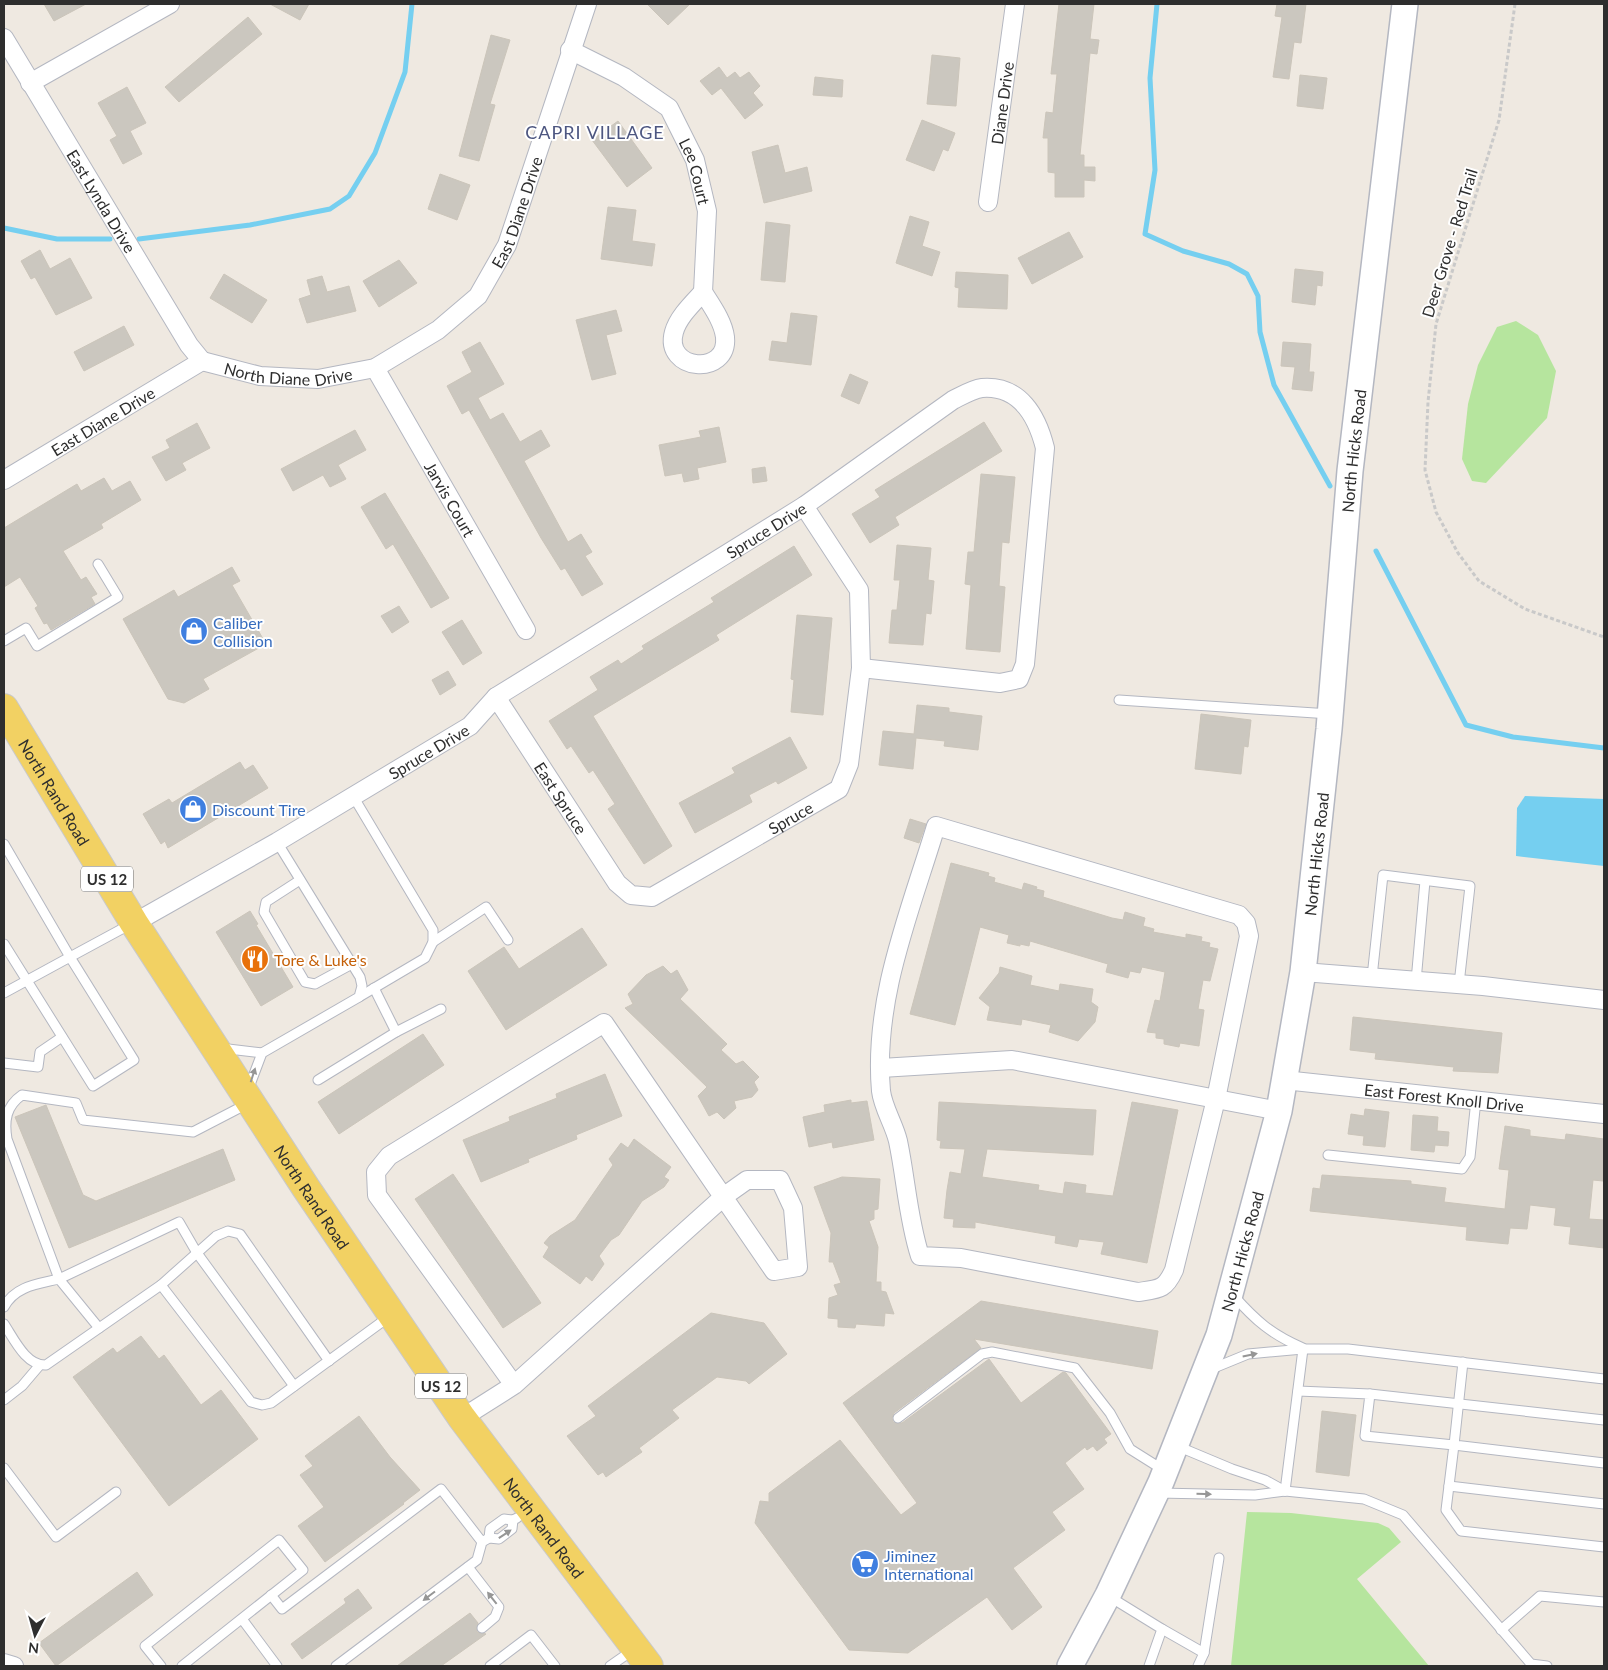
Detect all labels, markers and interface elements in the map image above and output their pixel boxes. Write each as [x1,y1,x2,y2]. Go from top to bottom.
street label: Diane Drive [986,60,1017,146]
district label: CAPRI VILLAGE [525,121,665,143]
street label: Lee Court [676,135,715,206]
street label: East Lynda Drive [64,146,140,256]
street label: East Diane Drive [487,154,545,271]
street label: Deer Grove - Red Trail [1417,166,1481,320]
street label: North Diane Drive [222,358,354,389]
street label: East Diane Drive [47,382,158,459]
street label: North Hicks Road [1337,388,1369,513]
street label: Jarvis Court [421,458,480,540]
street label: Spruce Drive [722,498,809,562]
place label: Caliber Collision [213,613,273,650]
shop icon: Caliber Collision [179,616,209,646]
street label: Spruce Drive [385,720,472,782]
street label: North Rand Road [15,735,94,849]
street label: East Spruce [531,758,592,837]
street label: North Hicks Road [1300,791,1332,917]
shop icon: Discount Tire [178,794,208,824]
street label: Spruce [765,797,816,837]
place label: Discount Tire [212,800,306,819]
road number: US 12 [81,866,133,892]
restaurant icon: Tore & Luke's [240,944,270,974]
place label: Tore & Luke's [274,950,367,969]
one-way arrow [250,1067,258,1082]
street label: East Forest Knoll Drive [1363,1079,1525,1115]
street label: North Rand Road [271,1141,354,1252]
street label: North Hicks Road [1216,1189,1267,1314]
one-way arrow [1242,1351,1257,1359]
road number: US 12 [415,1374,467,1398]
street label: North Rand Road [500,1473,588,1581]
one-way arrow [1196,1490,1212,1498]
one-way arrow [498,1529,512,1539]
place label: Jiminez International [884,1546,974,1583]
supermarket icon: Jiminez International [850,1549,880,1579]
one-way arrow [423,1591,436,1602]
one-way arrow [487,1591,497,1605]
north arrow [10,1610,60,1660]
text: N [27,1639,40,1657]

